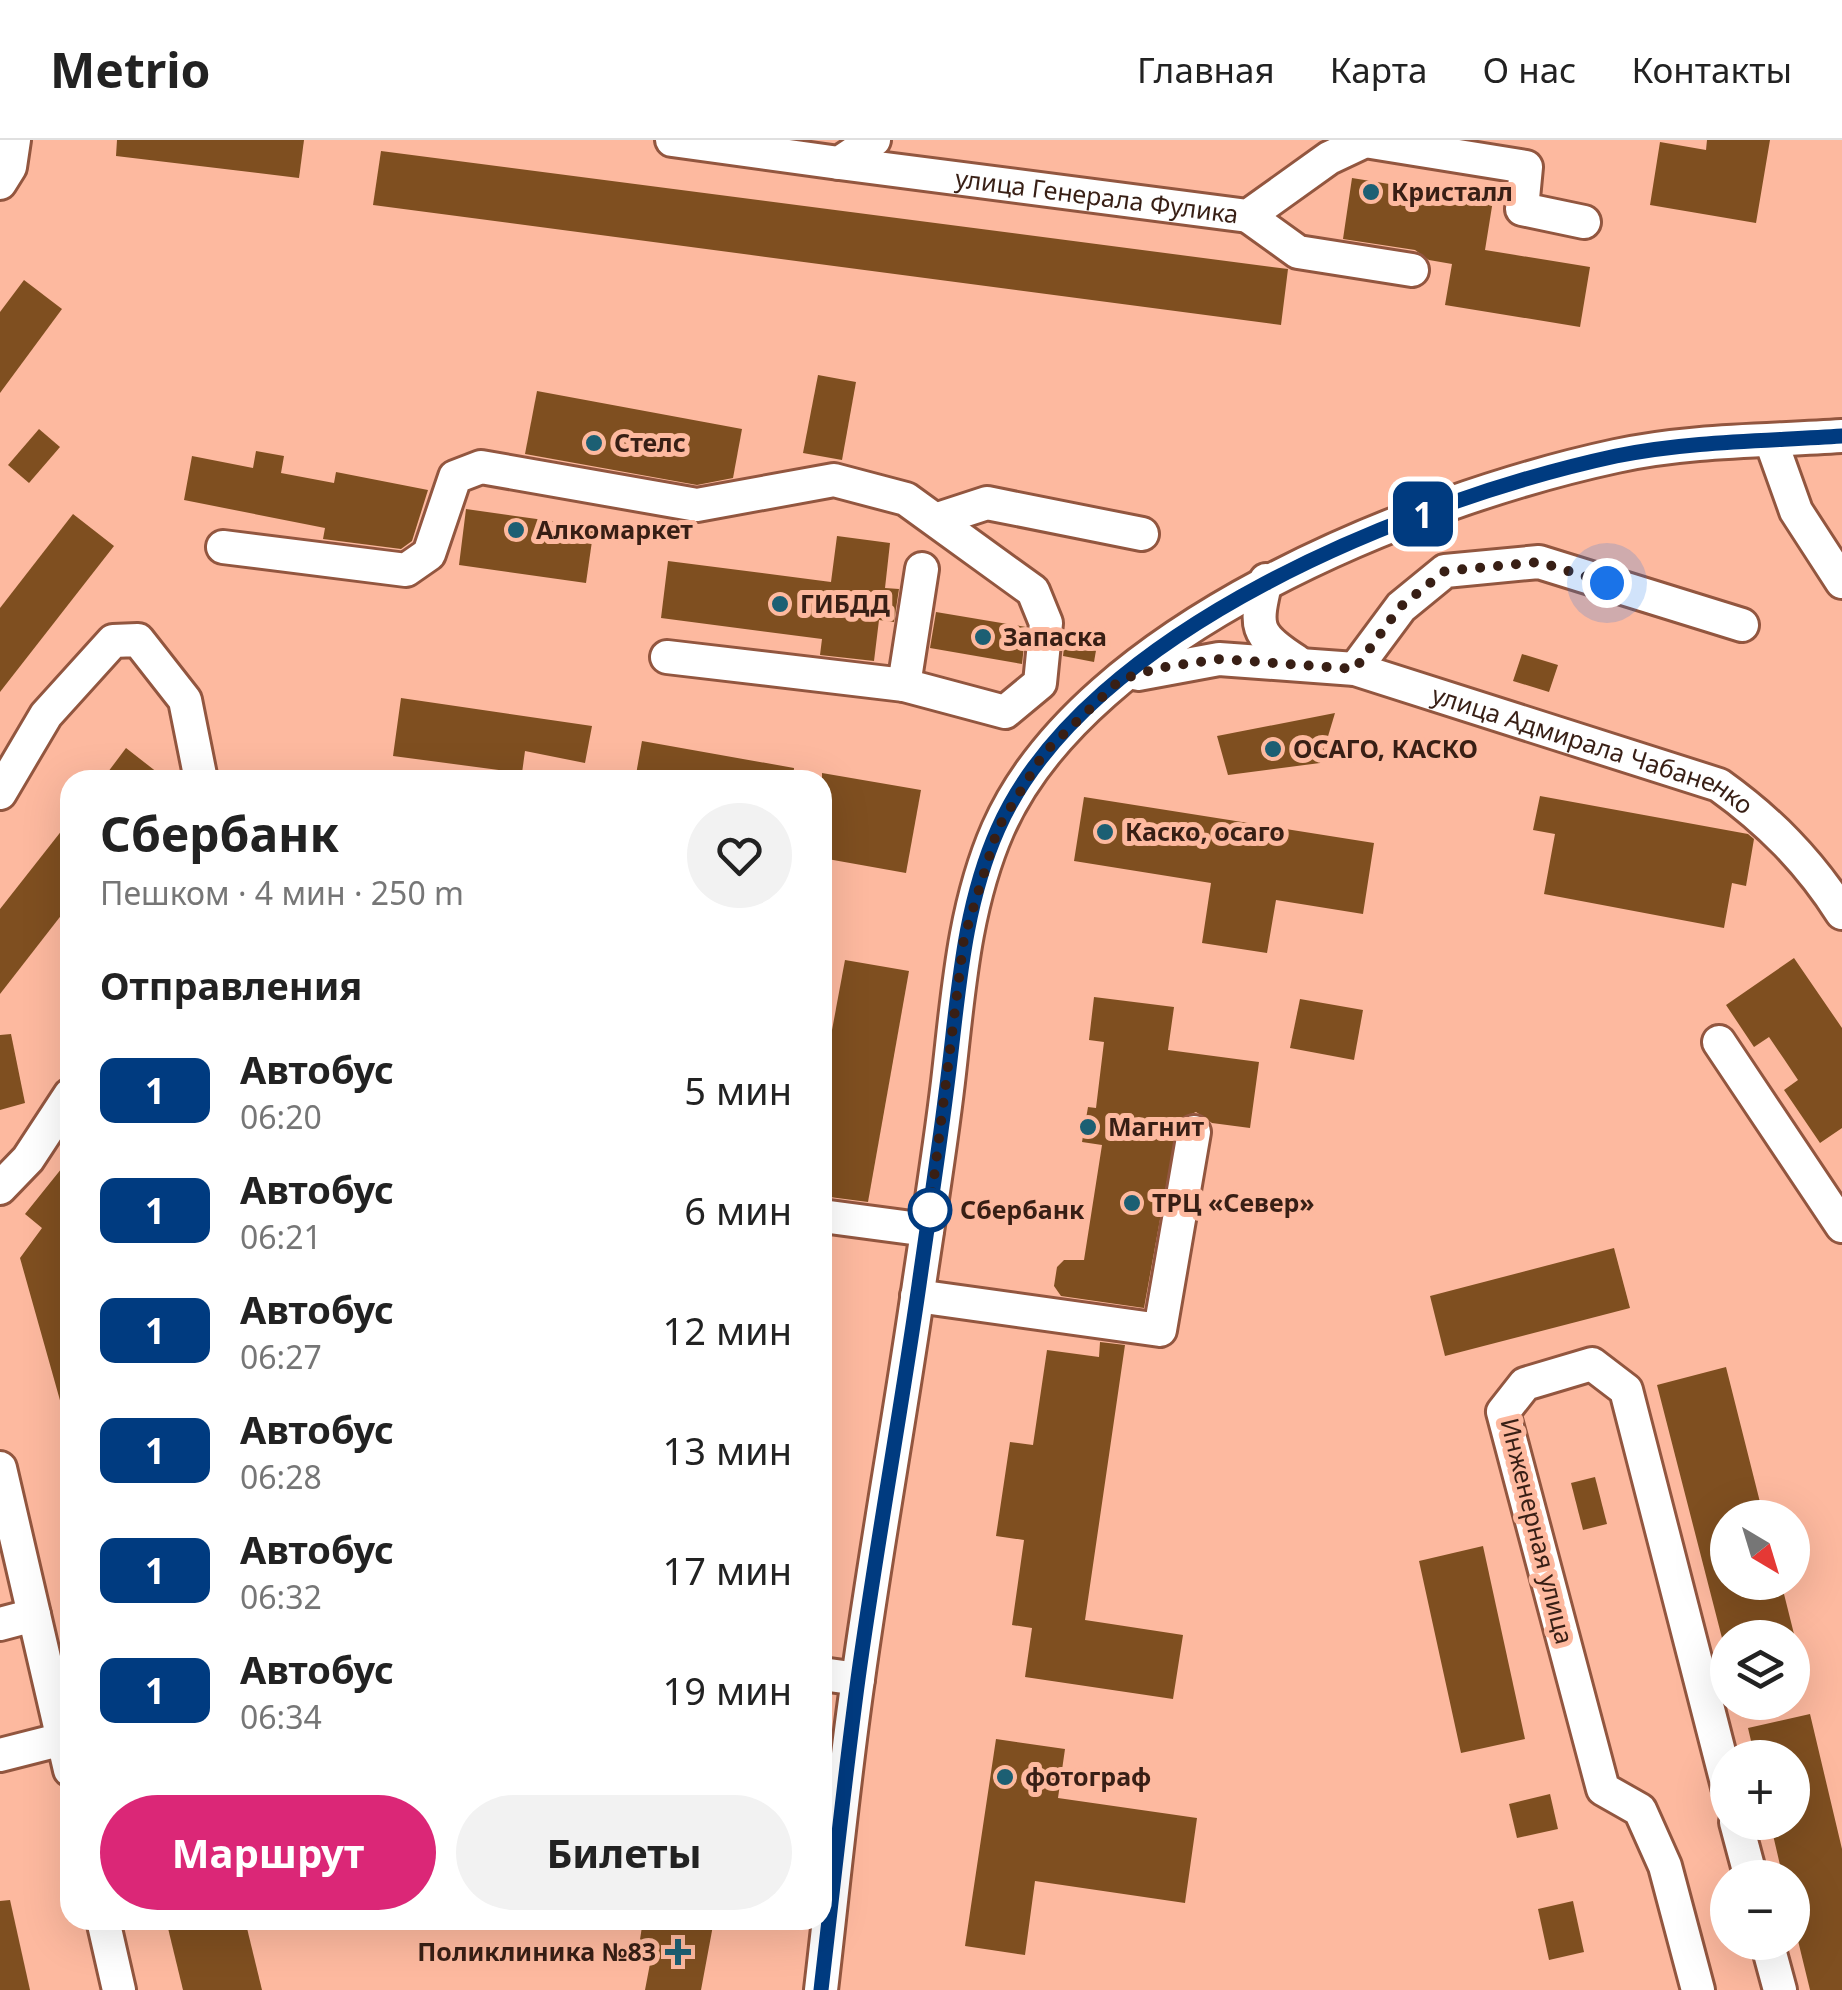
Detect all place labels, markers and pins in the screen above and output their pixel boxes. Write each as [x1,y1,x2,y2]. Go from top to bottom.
place label: Кристалл [1391,174,1513,208]
marker: Кристалл [1360,181,1382,203]
place label: Стелс [614,425,686,459]
marker: Стелс [583,432,605,454]
place label: Алкомаркет [536,512,693,546]
marker: Алкомаркет [505,519,527,541]
place label: ГИБДД [800,586,890,620]
marker: ГИБДД [769,593,791,615]
place label: Запаска [1003,619,1107,653]
marker: Запаска [972,626,994,648]
place label: ОСАГО, КАСКО [1293,731,1478,765]
marker: ОСАГО, КАСКО [1262,738,1284,760]
place label: Каско, осаго [1125,814,1285,848]
marker: Каско, осаго [1094,821,1116,843]
place label: Магнит [1108,1109,1205,1143]
marker: Магнит [1077,1116,1099,1138]
place label: ТРЦ «Север» [1152,1185,1315,1219]
marker: Сбербанк [909,1189,951,1231]
place label: Сбербанк [960,1192,1085,1226]
marker: ТРЦ «Север» [1121,1192,1143,1214]
place label: фотограф [1025,1759,1151,1793]
marker: фотограф [994,1766,1016,1788]
place label: Поликлиника №83 [417,1934,656,1968]
marker: Поликлиника №83 [665,1939,691,1965]

